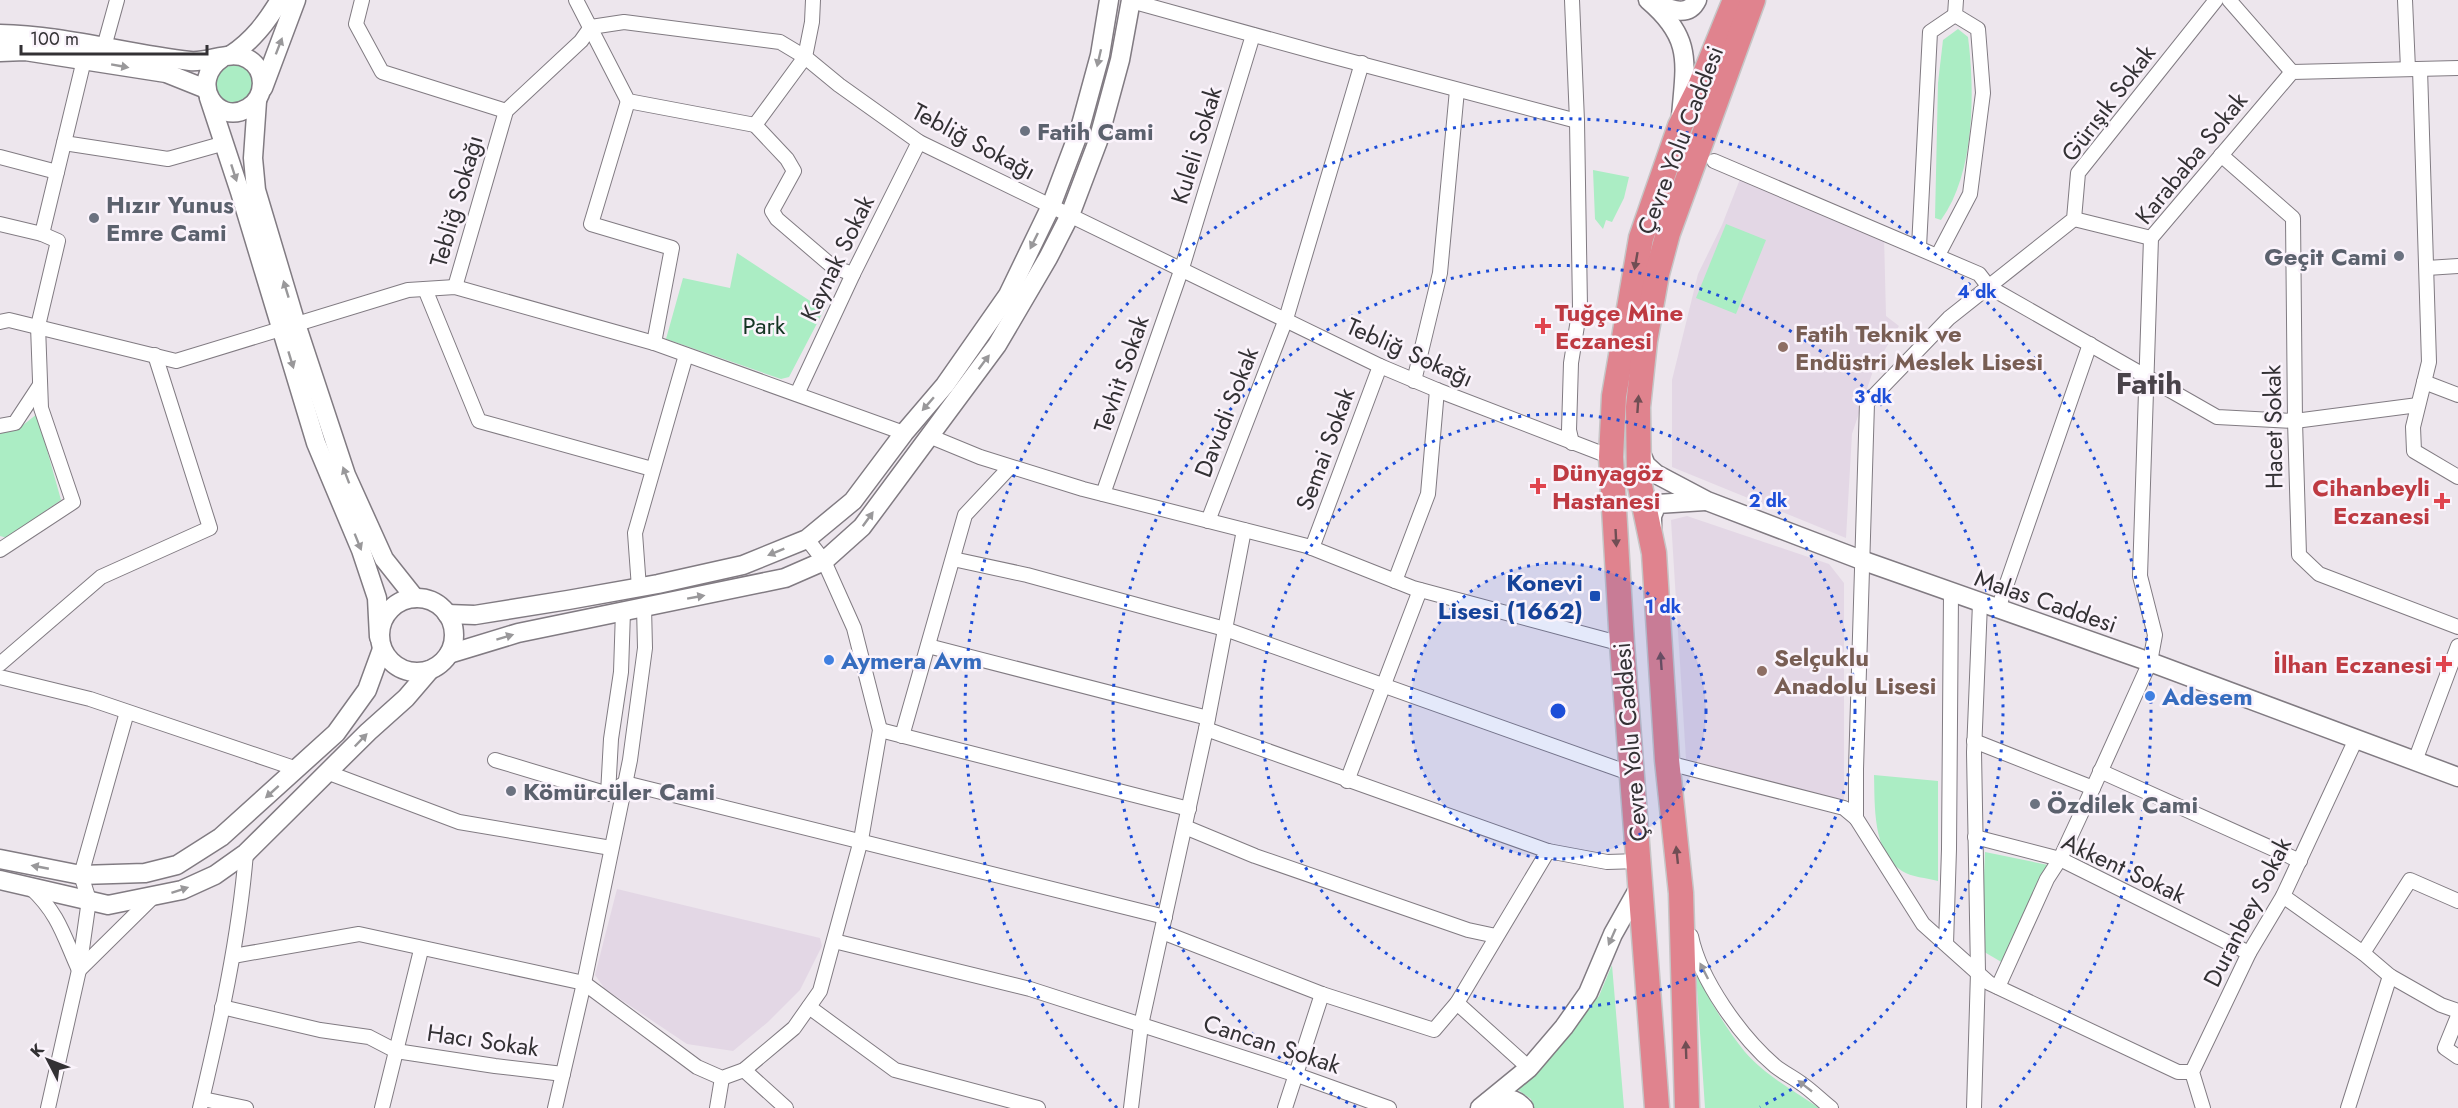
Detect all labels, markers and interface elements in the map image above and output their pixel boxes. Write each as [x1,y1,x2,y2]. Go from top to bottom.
scale bar [21,18,207,56]
text: 100 m [30,26,79,52]
one-way arrow [274,37,284,55]
street label: Gürışık Sokak [2052,37,2164,169]
street label: Çevre Yolu Caddesi [1628,41,1732,239]
one-way arrow [1093,48,1103,67]
one-way arrow [111,61,130,70]
street label: Kuleli Sokak [1162,82,1231,208]
street label: Karababa Sokak [2127,84,2256,232]
street label: Tebliğ Sokağı [906,94,1042,188]
place label: Fatih Cami [1037,114,1154,149]
marker: Fatih Cami [1018,124,1032,138]
street label: Tebliğ Sokağı [420,131,492,271]
one-way arrow [230,164,240,182]
place label: Hızır Yunus Emre Cami [106,187,234,250]
street label: Kaynak Sokak [791,189,883,327]
marker: Hızır Yunus Emre Cami [87,211,101,225]
one-way arrow [1029,232,1038,249]
place label: Geçit Cami [2264,239,2387,274]
marker: Geçit Cami [2392,249,2406,263]
one-way arrow [1632,252,1641,271]
text: 4 dk [1957,279,1997,305]
one-way arrow [281,280,290,298]
place label: Tuğçe Mine Eczanesi [1555,295,1683,358]
park label: Park [743,308,786,343]
street label: Tebliğ Sokağı [1341,308,1479,396]
street label: Tevhit Sokak [1085,310,1158,437]
place label: Fatih Teknik ve Endüstri Meslek Lisesi [1795,316,2043,379]
marker: Tuğçe Mine Eczanesi [1536,319,1550,333]
marker: Fatih Teknik ve Endüstri Meslek Lisesi [1776,340,1790,354]
street label: Davudi Sokak [1185,341,1267,482]
one-way arrow [287,351,296,369]
one-way arrow [978,355,990,370]
district label: Fatih [2116,362,2182,405]
street label: Hacet Sokak [2254,364,2292,490]
street label: Semai Sokak [1287,382,1364,515]
text: 3 dk [1854,384,1893,410]
one-way arrow [1633,395,1643,414]
one-way arrow [922,396,935,412]
place label: Dünyagöz Hastanesi [1552,455,1664,518]
one-way arrow [341,465,351,483]
place label: Cihanbeyli Eczanesi [2312,470,2430,533]
marker: Dünyagöz Hastanesi [1529,477,1547,495]
text: 2 dk [1749,488,1788,514]
marker: Cihanbeyli Eczanesi [2435,494,2449,508]
one-way arrow [862,511,874,527]
one-way arrow [1611,528,1620,547]
one-way arrow [353,534,363,552]
one-way arrow [767,548,785,557]
street label: Malas Caddesi [1970,560,2122,642]
place label: Konevi Lisesi (1662) [1438,565,1583,628]
marker: Konevi Lisesi (1662) [1588,589,1602,603]
one-way arrow [686,592,705,601]
text: 1 dk [1645,594,1682,620]
one-way arrow [496,632,514,641]
place label: Selçuklu Anadolu Lisesi [1773,640,1936,703]
street label: Çevre Yolu Caddesi [1604,641,1656,843]
place label: Aymera Avm [840,643,982,678]
place label: İlhan Eczanesi [2273,647,2432,682]
one-way arrow [1656,651,1665,670]
marker: Aymera Avm [822,653,836,667]
marker: İlhan Eczanesi [2437,657,2451,671]
marker: Selçuklu Anadolu Lisesi [1755,664,1769,678]
place label: Adesem [2161,679,2253,714]
marker: Adesem [2143,689,2157,703]
centre of rings [1548,701,1568,721]
one-way arrow [353,734,367,748]
place label: Kömürcüler Cami [523,774,715,809]
marker: Kömürcüler Cami [504,784,518,798]
one-way arrow [264,785,279,799]
place label: Özdilek Cami [2047,787,2198,822]
marker: Özdilek Cami [2028,797,2042,811]
street label: Akkent Sokak [2056,824,2192,912]
street label: Duranbey Sokak [2194,831,2300,993]
one-way arrow [1672,845,1682,864]
one-way arrow [31,862,50,871]
one-way arrow [171,884,189,894]
one-way arrow [1607,928,1617,946]
one-way arrow [1699,962,1709,979]
street label: Cancan Sokak [1199,1005,1345,1083]
street label: Hacı Sokak [425,1015,542,1065]
north arrow [18,1030,78,1090]
text: K [25,1038,50,1062]
one-way arrow [1681,1040,1690,1059]
one-way arrow [1797,1081,1812,1093]

